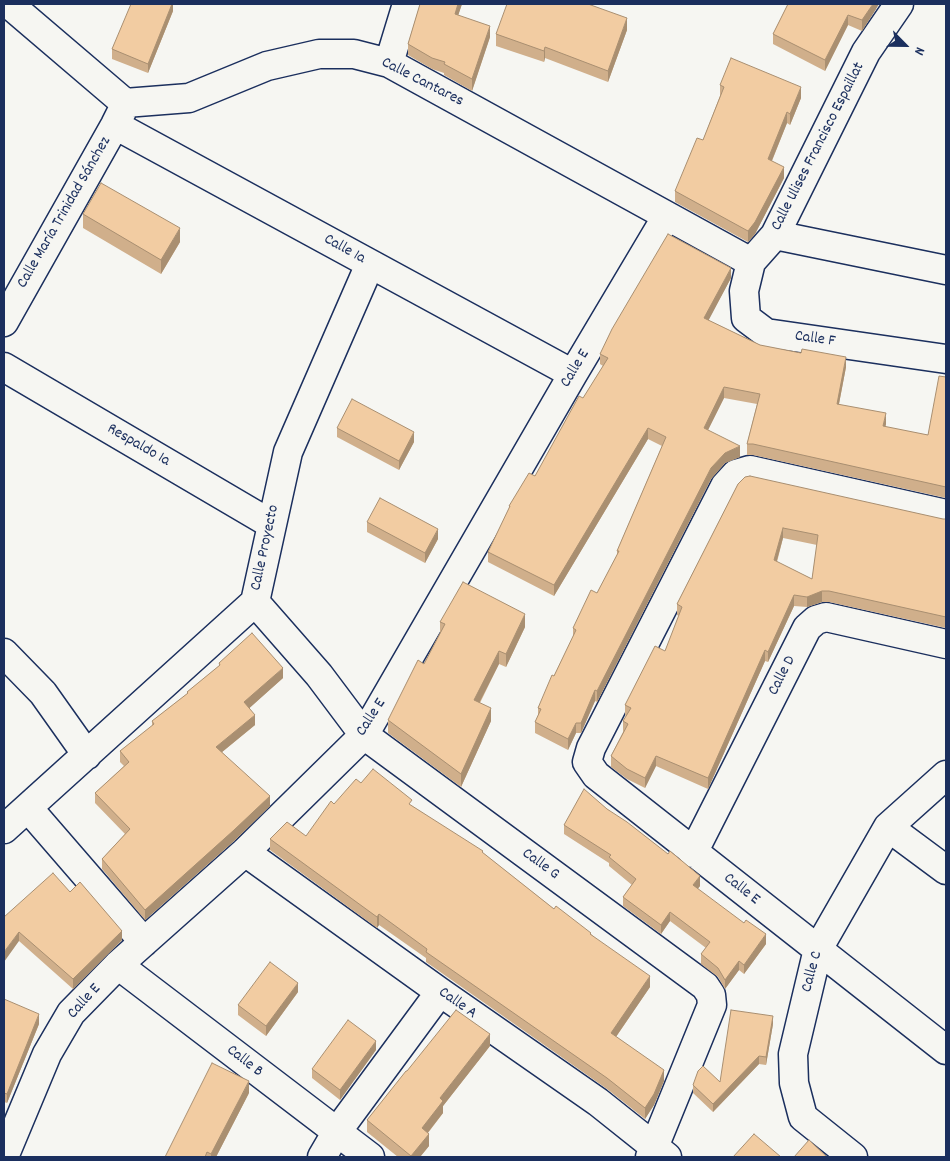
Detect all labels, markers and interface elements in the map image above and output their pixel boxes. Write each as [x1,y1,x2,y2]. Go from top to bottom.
north arrow [880,20,930,70]
text: N [908,44,929,58]
street label: Calle Cantares [378,54,466,112]
street label: Calle Ulises Francisco Espaillat [768,60,870,234]
street label: Calle María Trinidad Sánchez [14,134,116,292]
street label: Calle 1a [320,231,368,269]
street label: Calle F [793,328,837,352]
street label: Calle E [557,346,595,392]
street label: Respaldo 1a [103,420,173,472]
street label: Calle Proyecto [248,503,284,593]
street label: Calle D [765,653,801,699]
street label: Calle E [353,696,391,740]
street label: Calle G [517,845,563,885]
street label: Calle E [719,870,763,910]
street label: Calle C [798,949,828,995]
street label: Calle E [64,980,106,1024]
street label: Calle A [434,984,480,1024]
street label: Calle B [222,1042,266,1082]

